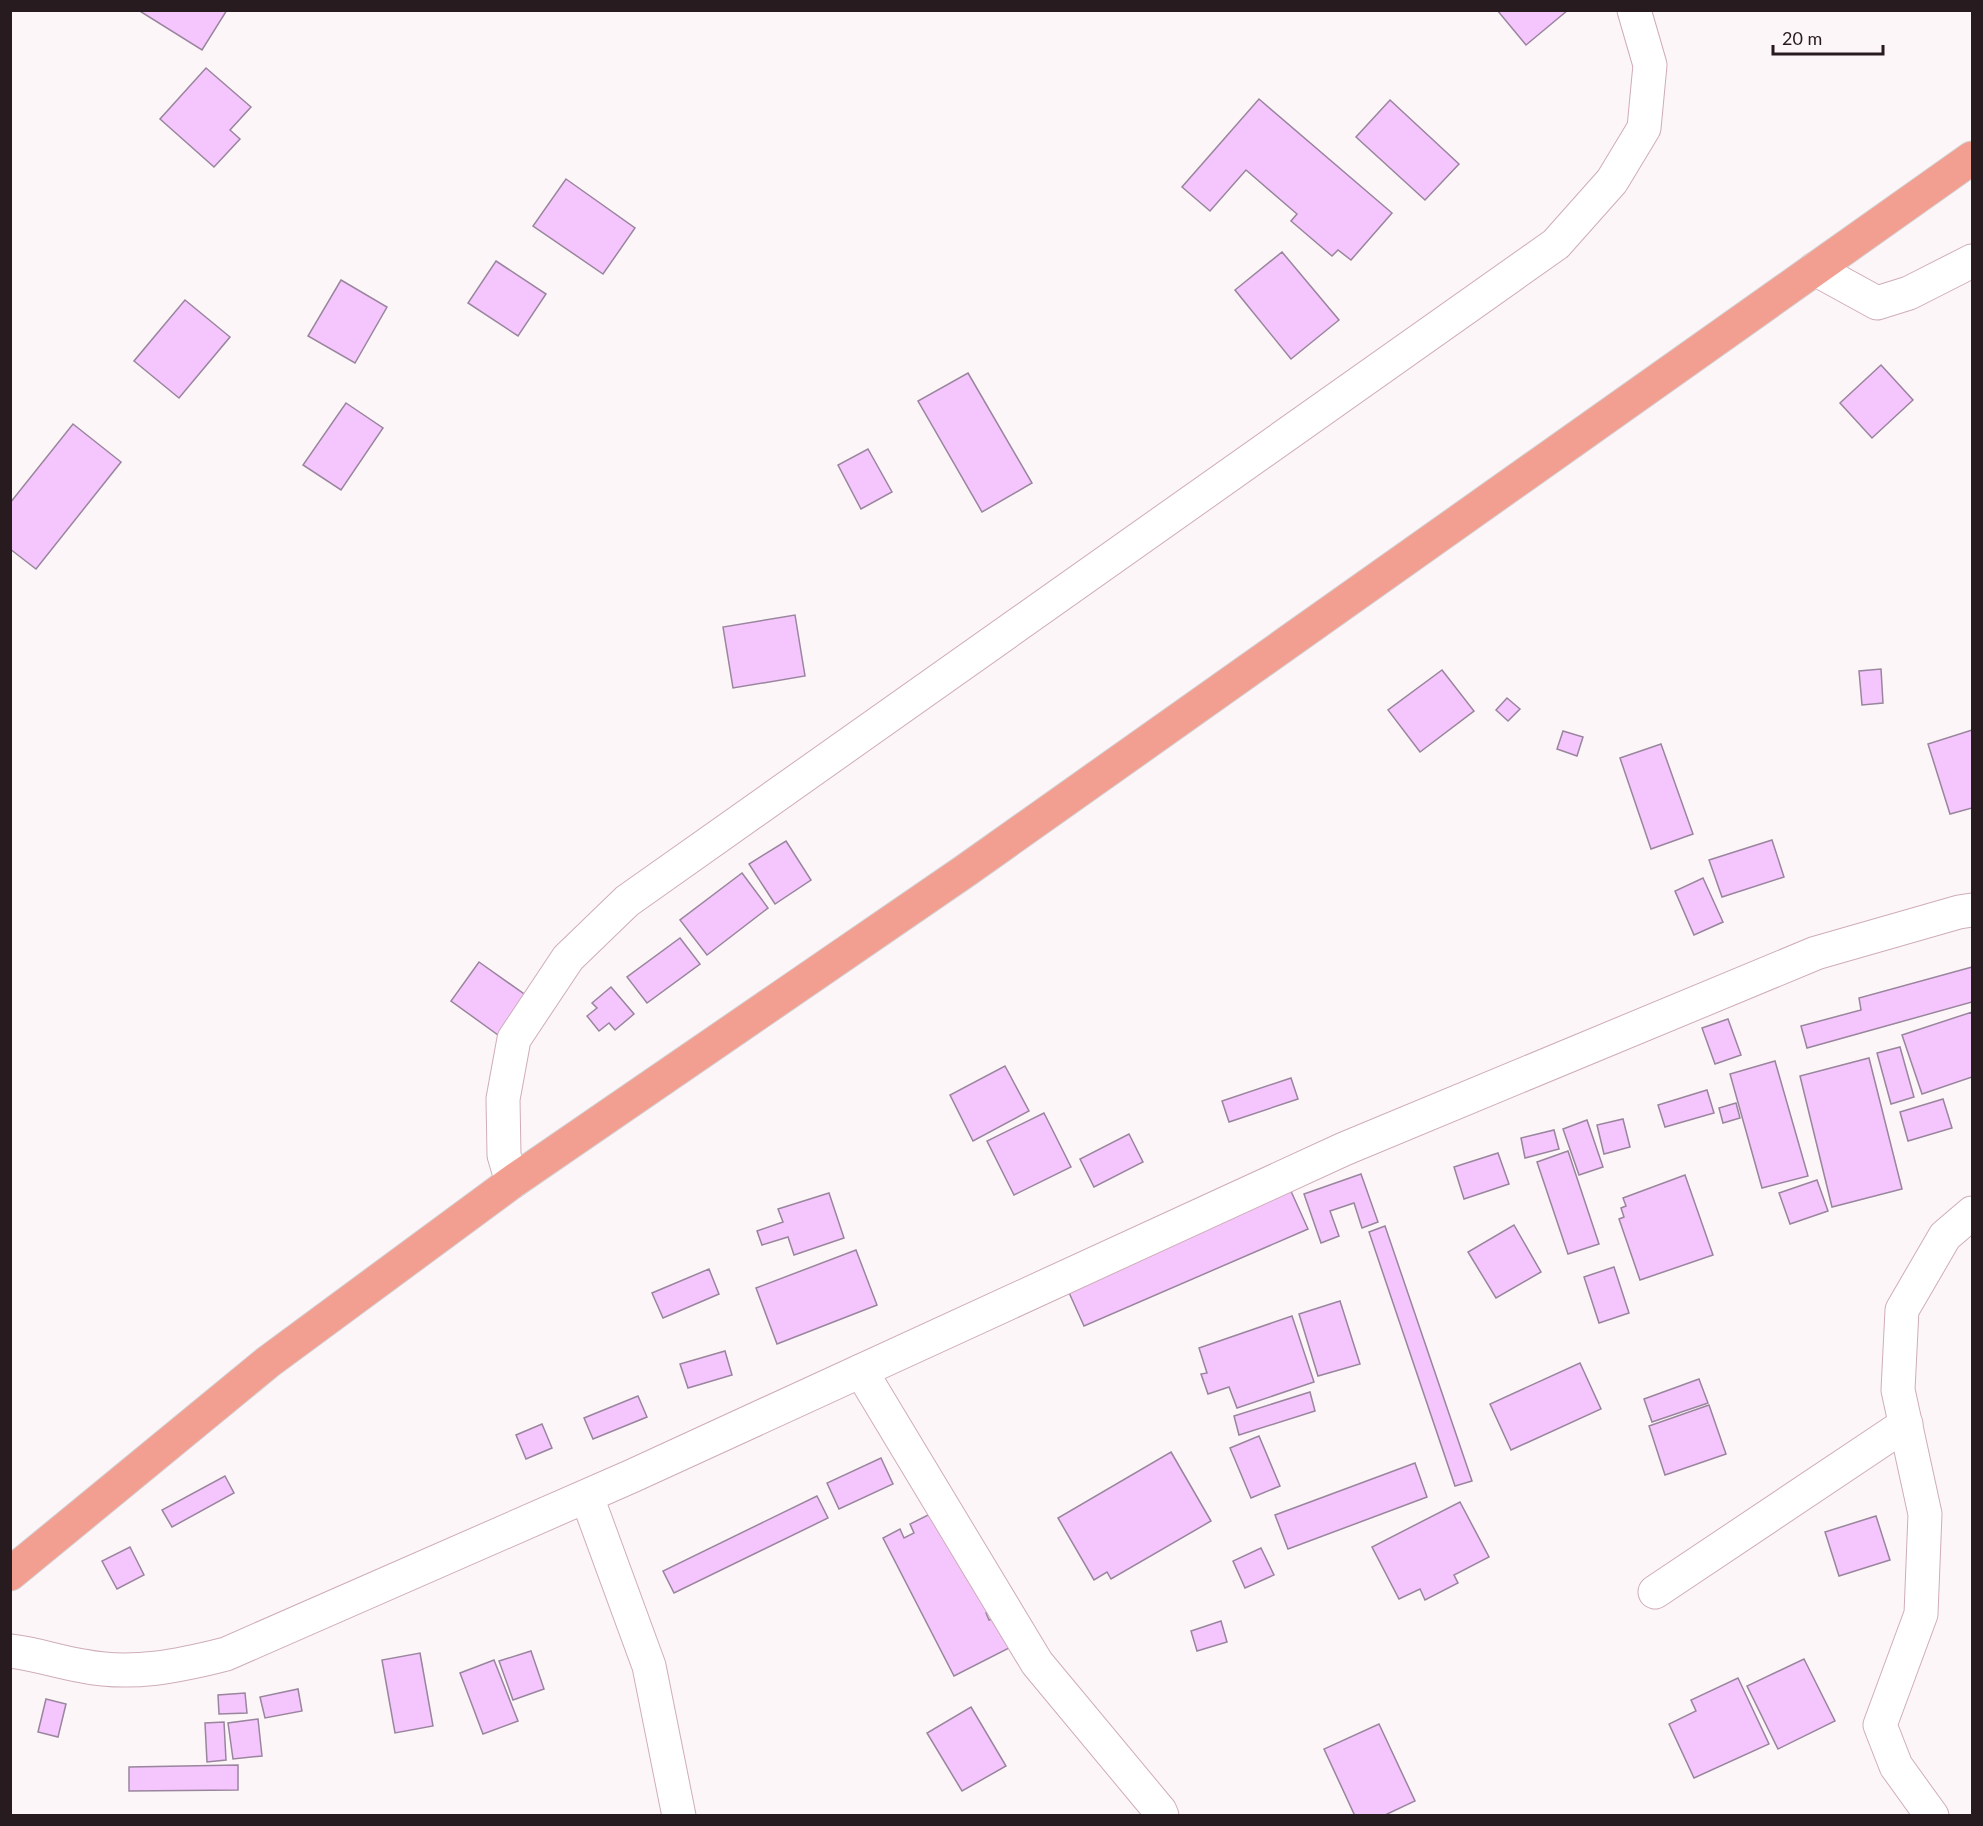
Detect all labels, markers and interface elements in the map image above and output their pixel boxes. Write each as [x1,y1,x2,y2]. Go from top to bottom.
scale bar [1773,18,1882,56]
text: 20 m [1782,27,1822,49]

